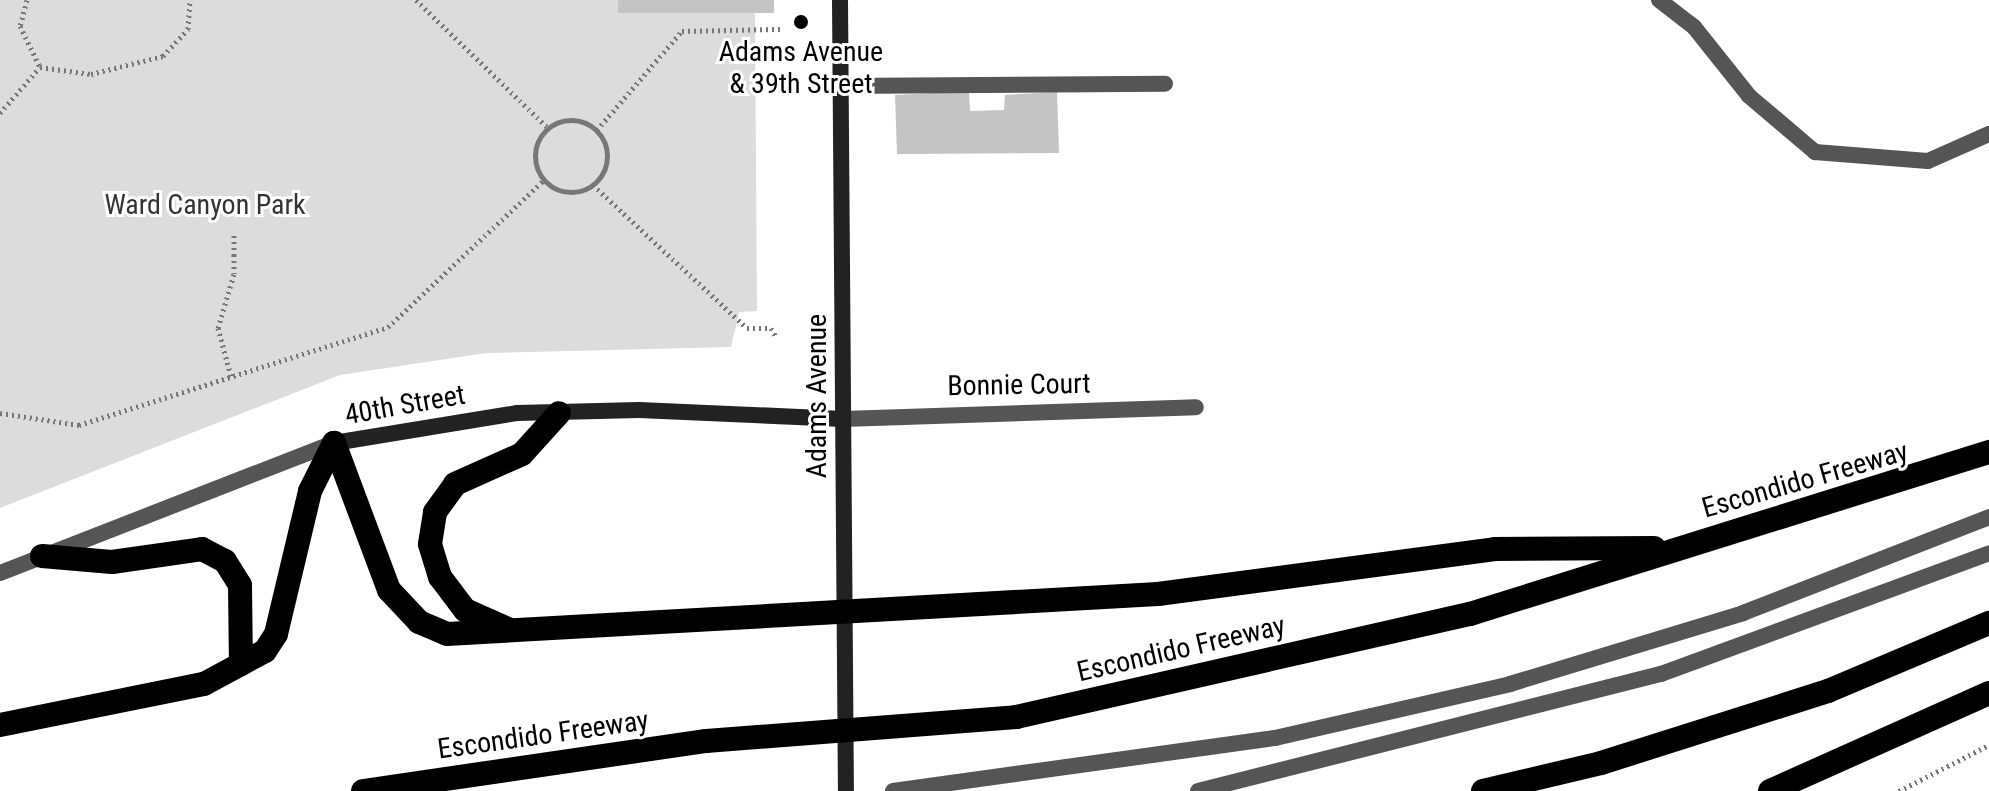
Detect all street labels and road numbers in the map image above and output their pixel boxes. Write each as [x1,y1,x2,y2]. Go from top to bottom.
street label: Adams Avenue [800,314,834,478]
street label: Bonnie Court [947,367,1091,403]
street label: 40th Street [342,378,468,432]
street label: Escondido Freeway [1698,435,1912,525]
street label: Escondido Freeway [1074,609,1288,689]
street label: Escondido Freeway [435,704,651,766]

